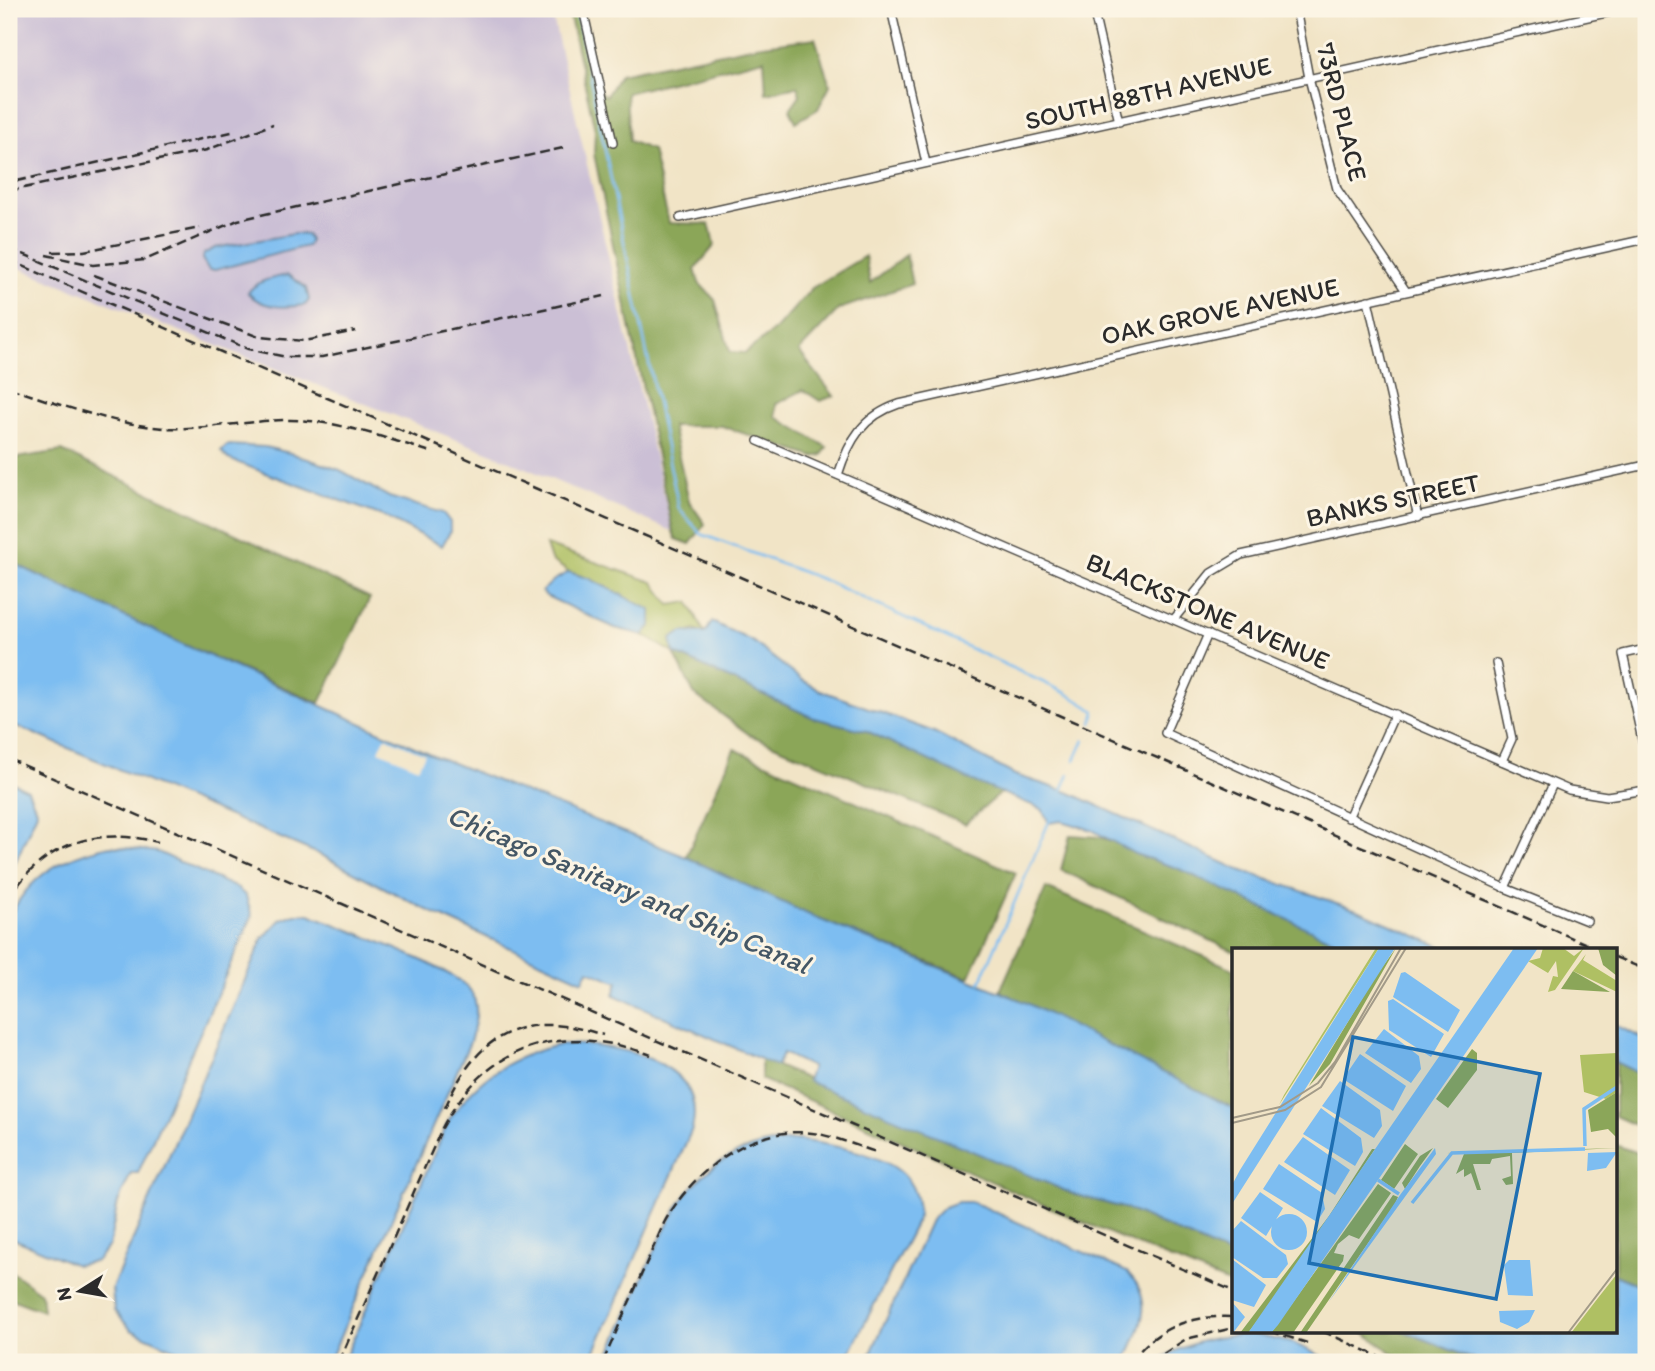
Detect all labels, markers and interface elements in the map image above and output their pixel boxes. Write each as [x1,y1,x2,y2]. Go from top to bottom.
street label: 73RD PLACE [1309,40,1375,184]
street label: SOUTH 88TH AVENUE [1022,49,1274,137]
street label: OAK GROVE AVENUE [1098,270,1342,352]
street label: BANKS STREET [1303,466,1483,534]
street label: BLACKSTONE AVENUE [1081,545,1335,677]
water label: Chicago Sanitary and Ship Canal [443,797,817,982]
inset map [1232,948,1616,1332]
north arrow [46,1256,116,1326]
text: N [51,1286,76,1303]

